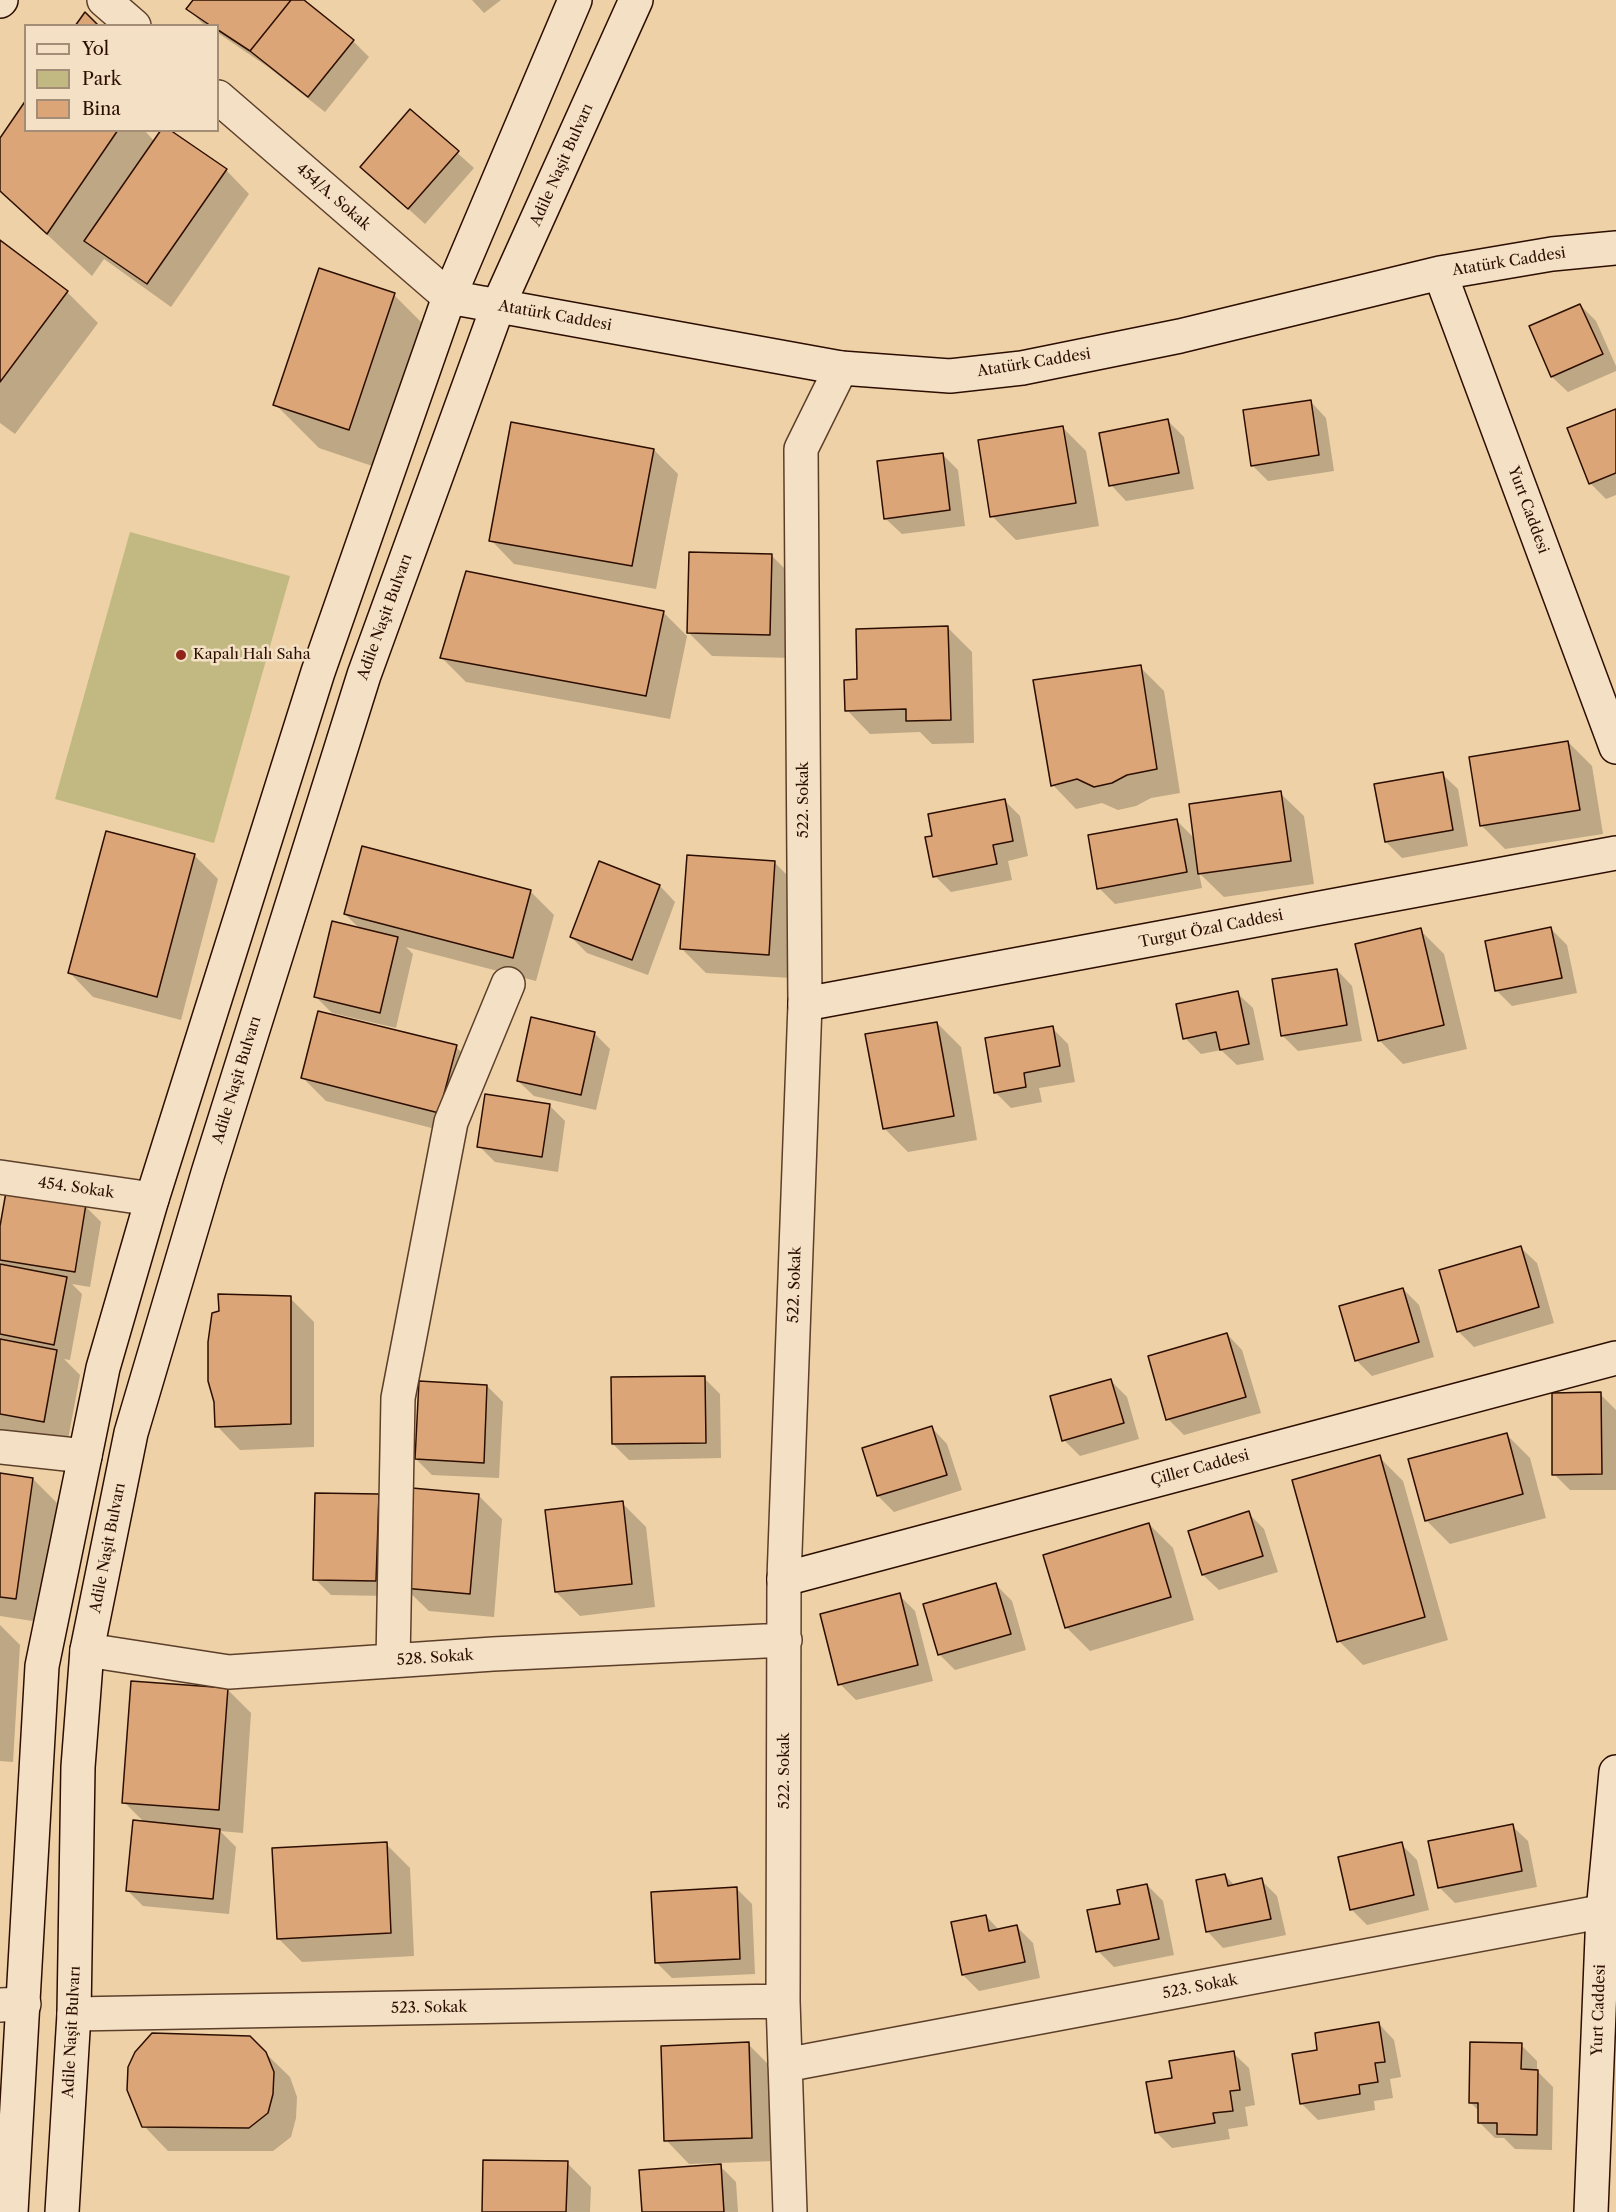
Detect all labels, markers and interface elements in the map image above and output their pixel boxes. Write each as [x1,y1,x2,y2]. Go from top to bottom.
legend [24,24,219,132]
text: Yol [82,38,109,60]
text: Park [82,68,121,90]
text: Bina [82,98,121,120]
street label: Adile Naşit Bulvarı [527,101,597,229]
street label: 454/A. Sokak [292,160,374,234]
street label: Atatürk Caddesi [1451,244,1567,280]
street label: Atatürk Caddesi [497,297,613,335]
street label: Atatürk Caddesi [976,345,1092,381]
street label: Yurt Caddesi [1504,464,1552,556]
street label: Adile Naşit Bulvarı [354,552,416,682]
place label: Kapalı Halı Saha [193,646,311,664]
marker: Kapalı Halı Saha [174,648,188,662]
street label: 522. Sokak [795,762,813,838]
street label: Turgut Özal Caddesi [1137,906,1285,952]
street label: Adile Naşit Bulvarı [209,1014,265,1146]
street label: 454. Sokak [37,1174,115,1202]
street label: 522. Sokak [785,1246,805,1324]
street label: Çiller Caddesi [1149,1446,1251,1490]
street label: Adile Naşit Bulvarı [87,1481,129,1615]
street label: 528. Sokak [396,1646,474,1670]
street label: 522. Sokak [776,1733,794,1809]
street label: Yurt Caddesi [1588,1964,1610,2056]
street label: Adile Naşit Bulvarı [60,1965,84,2099]
street label: 523. Sokak [1161,1971,1239,2003]
street label: 523. Sokak [391,1998,467,2018]

